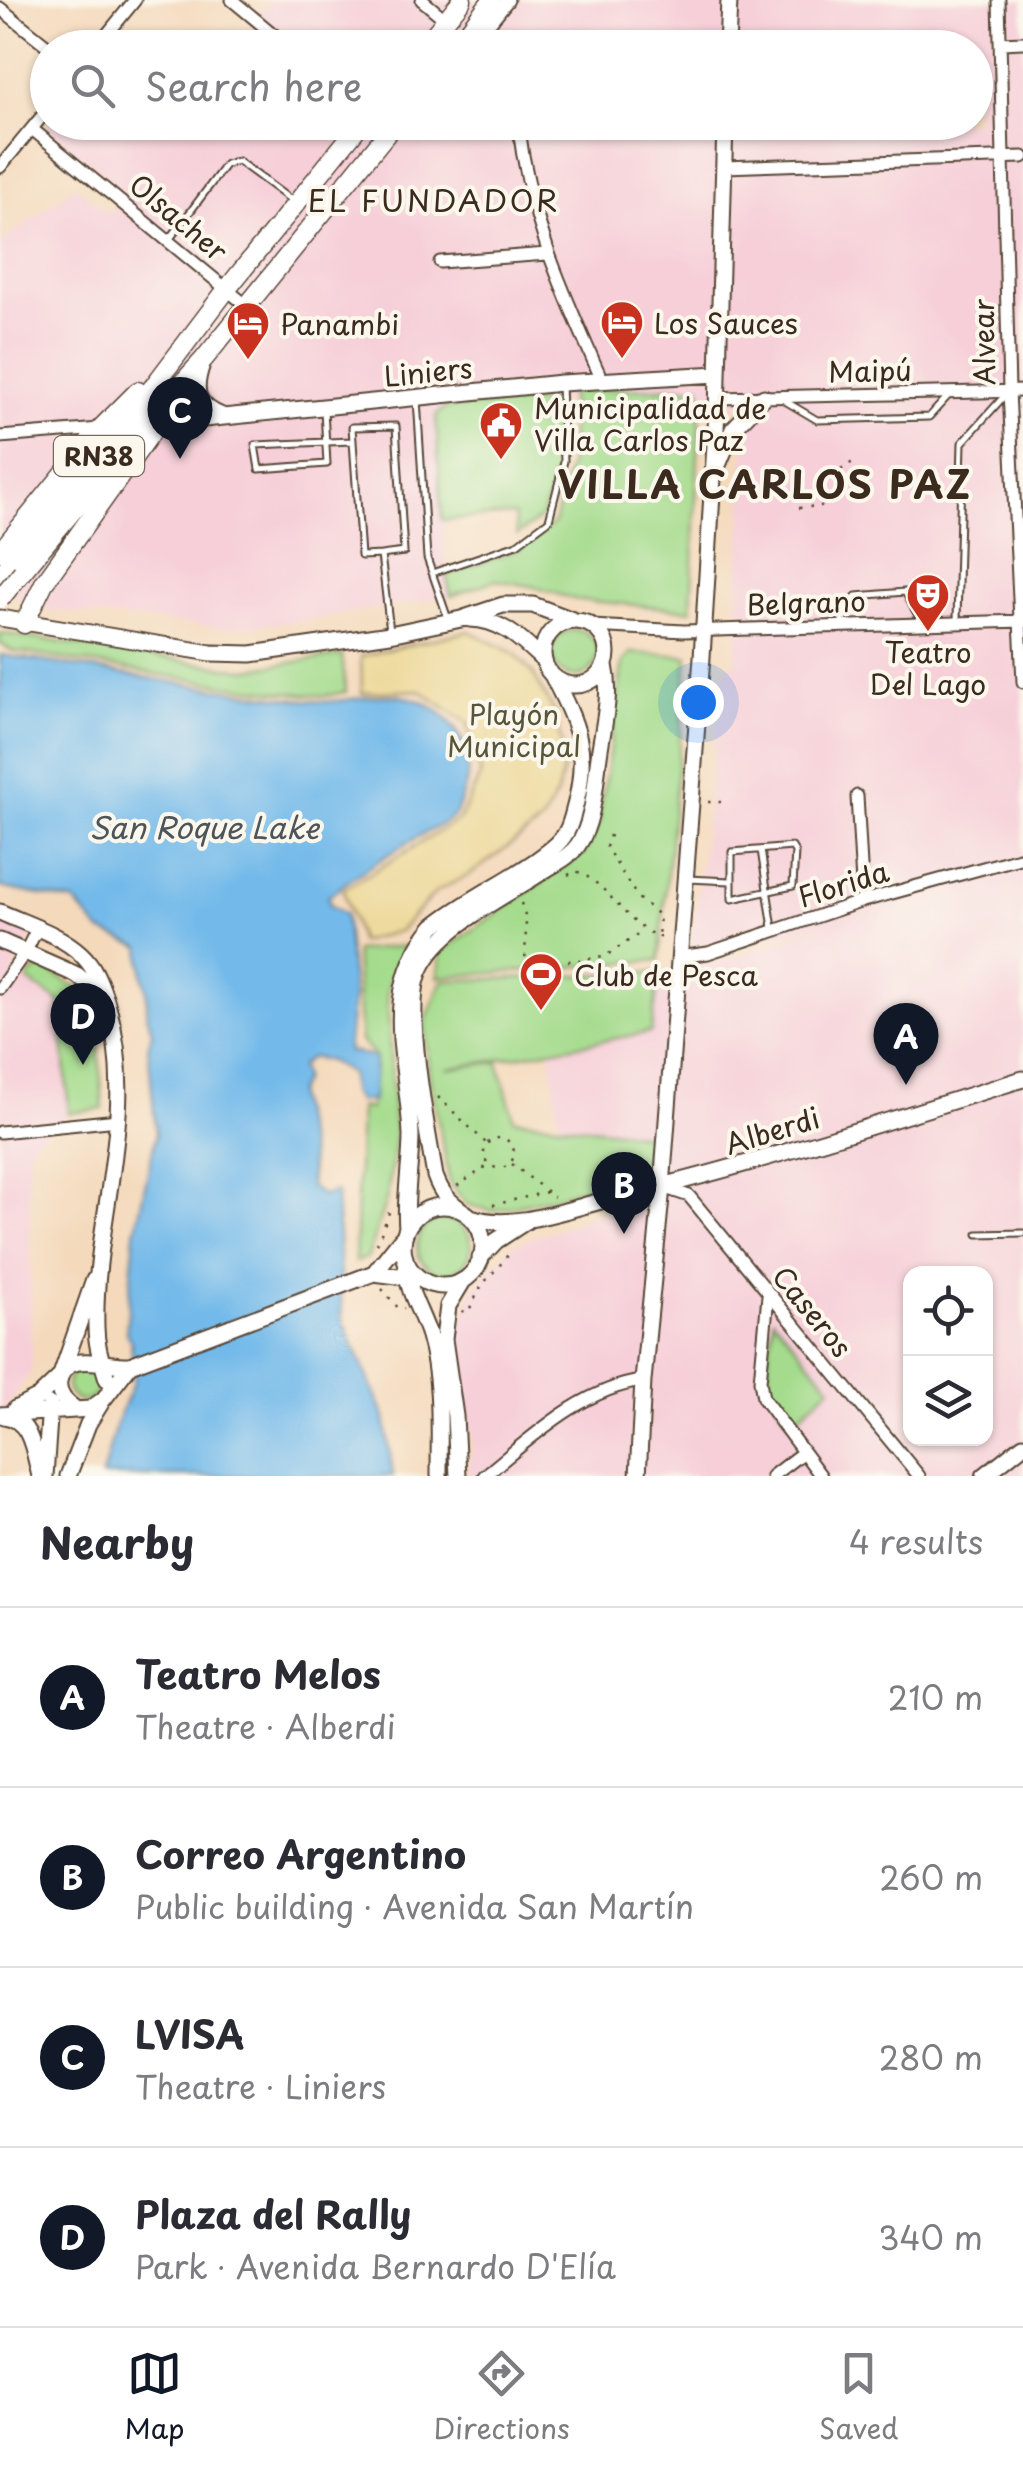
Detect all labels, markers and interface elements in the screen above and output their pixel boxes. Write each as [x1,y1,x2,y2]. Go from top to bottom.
search box [30,30,993,140]
text: Search here [145,57,362,114]
icon: search [65,58,120,113]
street label: Olsacher [120,163,238,271]
district label: EL FUNDADOR [307,177,561,222]
street label: Alvear [961,298,1005,386]
hotel icon: Los Sauces [599,299,645,360]
hotel icon: Panambi [225,300,271,361]
place label: Los Sauces [654,301,798,344]
place label: Panambi [280,302,399,345]
street label: Liniers [382,345,474,397]
street label: Maipú [828,348,912,392]
pin: C [148,376,212,459]
place label: Municipalidad de Villa Carlos Paz [534,386,767,461]
public building icon: Municipalidad de Villa Carlos Paz [478,400,524,461]
road number: RN38 [54,436,144,476]
district label: VILLA CARLOS PAZ [557,455,973,512]
theatre icon: Teatro Del Lago [905,572,951,633]
street label: Belgrano [746,578,866,626]
place label: Teatro Del Lago [870,630,986,705]
your location [673,677,724,728]
park label: Playón Municipal [447,692,581,767]
water label: San Roque Lake [89,804,321,849]
street label: Florida [792,849,894,917]
sports icon: Club de Pesca [518,951,564,1012]
place label: Club de Pesca [574,953,758,996]
pin: D [51,982,116,1065]
pin: A [874,1002,938,1085]
street label: Alberdi [719,1095,825,1165]
pin: B [592,1152,656,1234]
street label: Caseros [763,1256,863,1366]
map controls [903,1266,993,1446]
button: locate [903,1266,993,1356]
button: layers [903,1356,993,1446]
text: Nearby [40,1510,194,1573]
text: 4 results [849,1517,983,1565]
text: Teatro Melos [135,1645,381,1702]
text: A [60,1673,85,1721]
text: 210 m [888,1673,983,1721]
text: Theatre · Alberdi [135,1702,396,1750]
text: Correo Argentino [135,1825,466,1882]
text: B [62,1853,83,1901]
text: 260 m [879,1853,983,1901]
text: Public building · Avenida San Martín [135,1882,694,1930]
text: LVISA [135,2005,245,2062]
text: C [60,2033,85,2081]
text: 280 m [879,2033,983,2081]
text: Theatre · Liniers [135,2062,386,2110]
text: Plaza del Rally [135,2185,412,2242]
text: D [60,2213,85,2261]
text: 340 m [878,2213,983,2261]
text: Park · Avenida Bernardo D'Elía [135,2242,616,2290]
tab: Map [125,2346,184,2449]
tab: Directions [434,2346,570,2449]
tab: Saved [819,2346,898,2449]

